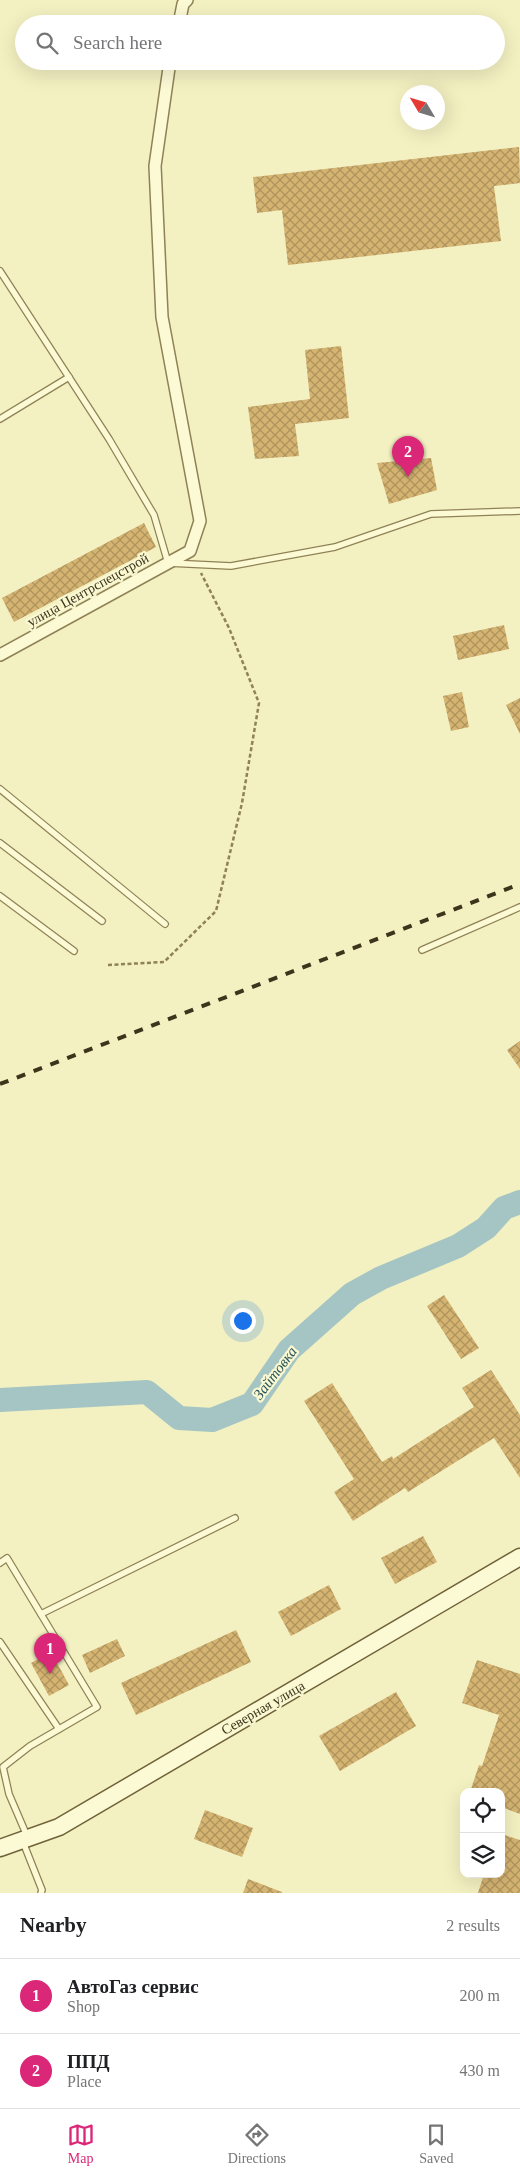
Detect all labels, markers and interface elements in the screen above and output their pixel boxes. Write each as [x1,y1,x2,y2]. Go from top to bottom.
search box [15,15,505,70]
icon: search [33,29,61,57]
text: Search here [73,32,162,53]
north arrow [400,85,445,130]
pin: 2 [392,436,424,477]
street label: улица Центрспецстрой [25,550,152,630]
your location [230,1308,256,1334]
water label: Зайтовка [250,1344,300,1402]
pin: 1 [34,1633,66,1674]
street label: Северная улица [219,1678,308,1738]
map controls [460,1788,505,1878]
button: locate [460,1788,505,1833]
button: layers [460,1833,505,1878]
text: Nearby [20,1913,87,1937]
text: 2 results [446,1917,500,1934]
text: АвтоГаз сервис [67,1976,199,1997]
text: 1 [32,1987,40,2004]
text: 200 m [460,1987,500,2004]
text: Shop [67,1998,100,2015]
text: ППД [67,2051,110,2072]
text: 2 [32,2062,40,2079]
text: 430 m [460,2062,500,2079]
text: Place [67,2073,102,2090]
tab: Map [67,2121,95,2167]
tab: Directions [228,2121,286,2167]
tab: Saved [419,2121,453,2167]

